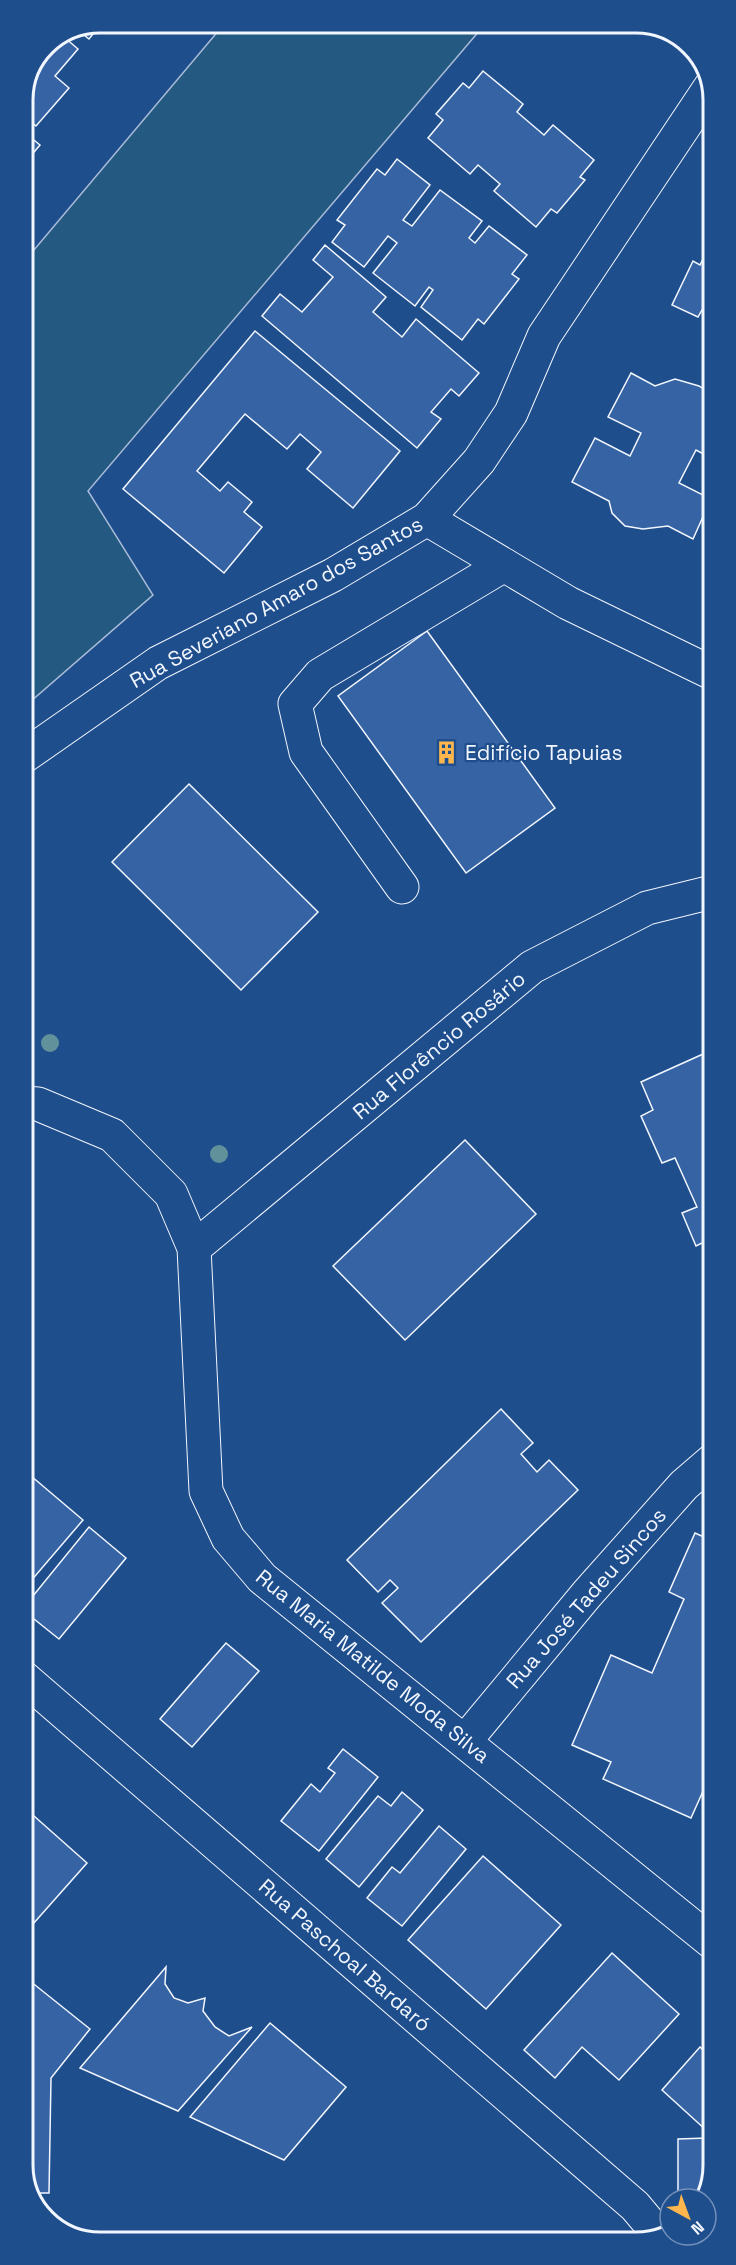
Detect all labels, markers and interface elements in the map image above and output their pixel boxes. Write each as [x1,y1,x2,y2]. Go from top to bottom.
street label: Rua Severiano Amaro dos Santos [125,510,427,694]
building icon: Edifício Tapuias [434,739,460,765]
place label: Edifício Tapuias [465,739,623,766]
street label: Rua Florêncio Rosário [347,965,531,1125]
street label: Rua José Tadeu Sincos [500,1502,672,1694]
street label: Rua Maria Matilde Moda Silva [250,1563,496,1769]
street label: Rua Paschoal Bardaró [253,1873,437,2037]
north arrow [658,2187,718,2247]
text: N [687,2216,708,2239]

